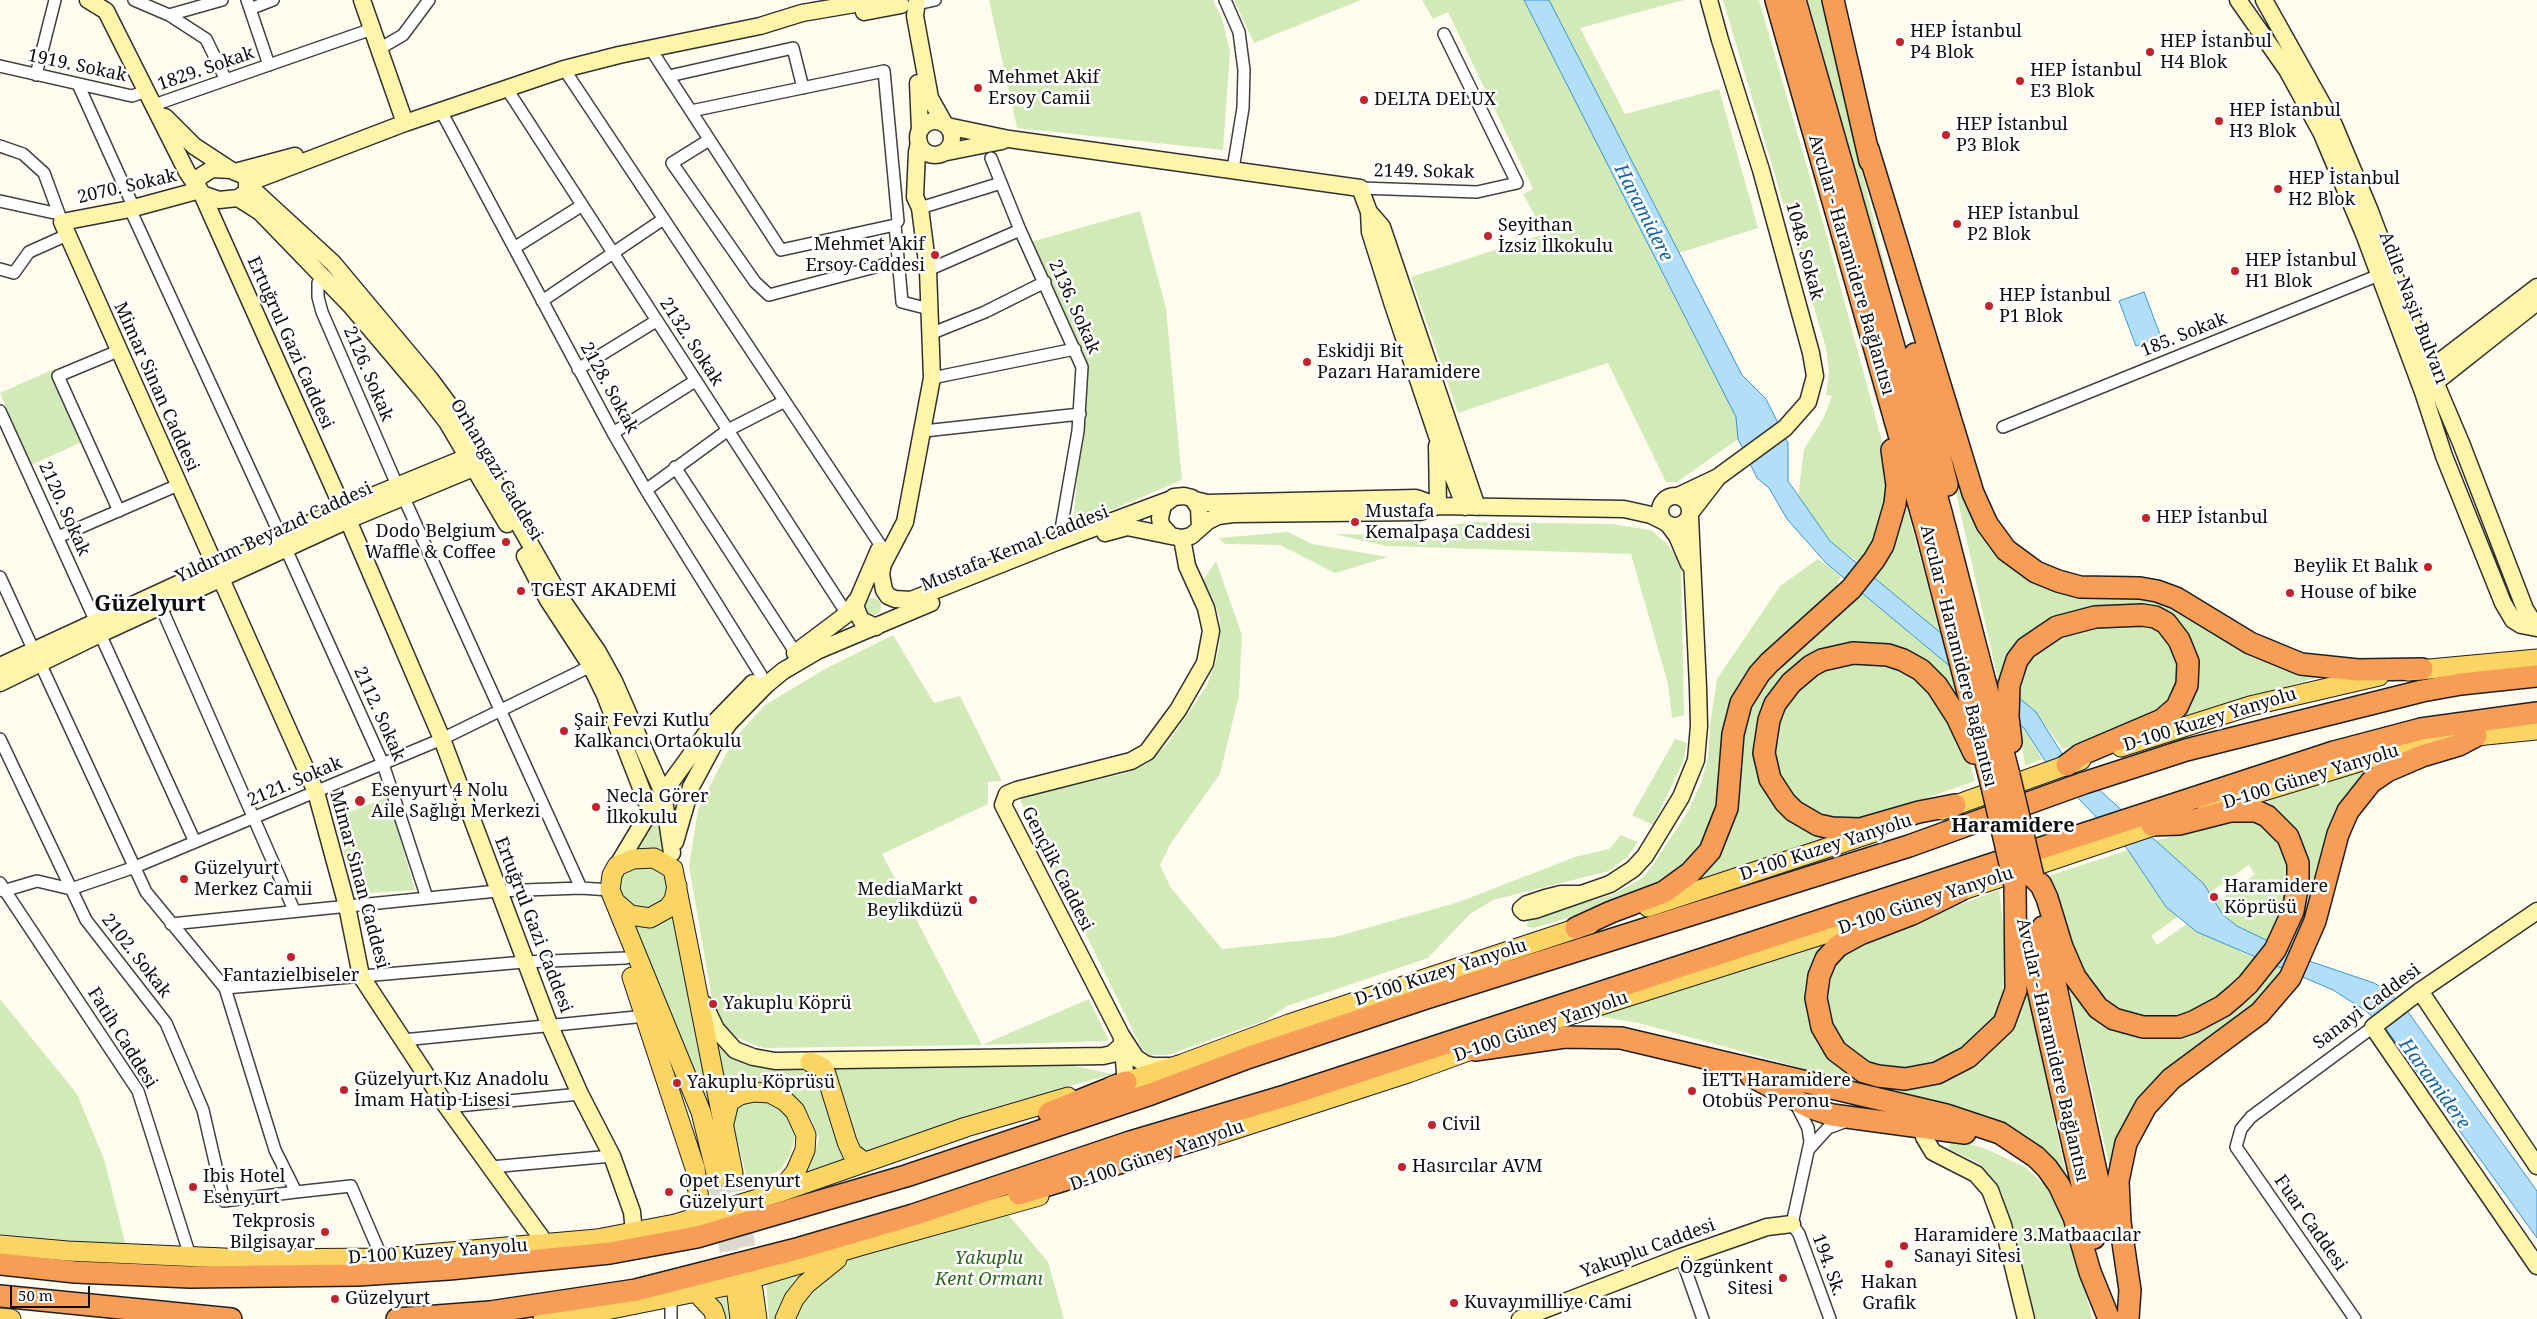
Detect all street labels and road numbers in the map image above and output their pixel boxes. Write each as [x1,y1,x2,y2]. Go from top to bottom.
street label: 1829. Sokak [155,42,257,96]
street label: 1919. Sokak [25,45,129,87]
street label: Avcılar - Haramidere Bağlantısı [1803,132,1899,398]
street label: 2149. Sokak [1373,160,1475,184]
street label: 2070. Sokak [75,165,179,209]
street label: 1048. Sokak [1781,200,1827,302]
street label: Adile Naşit Bulvarı [2374,229,2452,387]
street label: Ertuğrul Gazi Caddesi [242,253,338,433]
street label: 2136. Sokak [1044,257,1104,357]
street label: 2132. Sokak [654,294,728,390]
street label: Mimar Sinan Caddesi [109,299,203,475]
street label: 185. Sokak [2138,308,2230,362]
street label: 2126. Sokak [338,323,398,425]
street label: 2128. Sokak [575,339,643,437]
street label: Orhangazi Caddesi [445,395,547,545]
street label: 2120. Sokak [34,459,94,559]
street label: Yıldırım Beyazıd Caddesi [172,478,376,588]
street label: Mustafa Kemal Caddesi [918,501,1112,597]
street label: Avcılar - Haramidere Bağlantısı [1915,523,2001,789]
street label: 2112. Sokak [349,664,409,764]
street label: D-100 Kuzey Yanyolu [2121,683,2299,757]
street label: D-100 Güney Yanyolu [2220,740,2402,814]
street label: 2121. Sokak [244,752,346,812]
street label: Mimar Sinan Caddesi [325,789,393,971]
street label: Gençlik Caddesi [1016,803,1098,935]
street label: D-100 Kuzey Yanyolu [1737,810,1915,886]
street label: Ertuğrul Gazi Caddesi [489,834,577,1016]
street label: D-100 Güney Yanyolu [1836,862,2016,940]
street label: 2102. Sokak [96,910,176,1002]
street label: Avcılar - Haramidere Bağlantısı [2011,916,2093,1184]
street label: D-100 Kuzey Yanyolu [1352,935,1530,1011]
street label: Sanayi Caddesi [2309,960,2425,1054]
street label: Fatih Caddesi [82,983,162,1093]
street label: D-100 Güney Yanyolu [1451,987,1631,1067]
street label: D-100 Güney Yanyolu [1067,1116,1247,1196]
street label: Fuar Caddesi [2269,1171,2351,1275]
street label: Yakuplu Caddesi [1578,1215,1718,1283]
street label: 194. Sk. [1807,1231,1849,1299]
street label: D-100 Kuzey Yanyolu [347,1235,529,1269]

